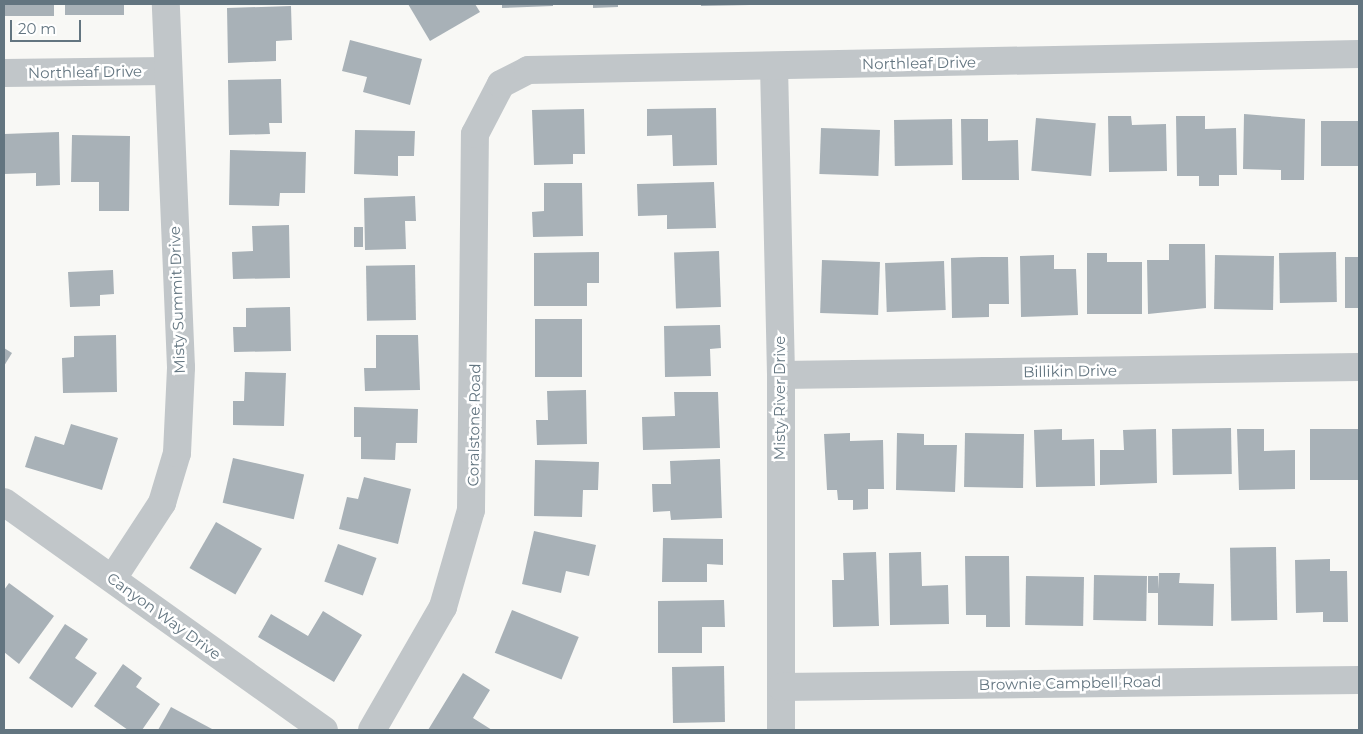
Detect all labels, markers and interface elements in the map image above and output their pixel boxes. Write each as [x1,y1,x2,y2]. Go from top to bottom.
scale bar [12,10,84,42]
text: 20 m [18,19,56,38]
street label: Northleaf Drive [862,53,976,73]
street label: Northleaf Drive [28,62,142,82]
street label: Misty Summit Drive [165,226,189,374]
street label: Misty River Drive [771,336,789,460]
street label: Billikin Drive [1023,361,1117,381]
street label: Coralstone Road [464,363,484,487]
street label: Canyon Way Drive [104,569,224,663]
street label: Brownie Campbell Road [979,672,1161,694]

